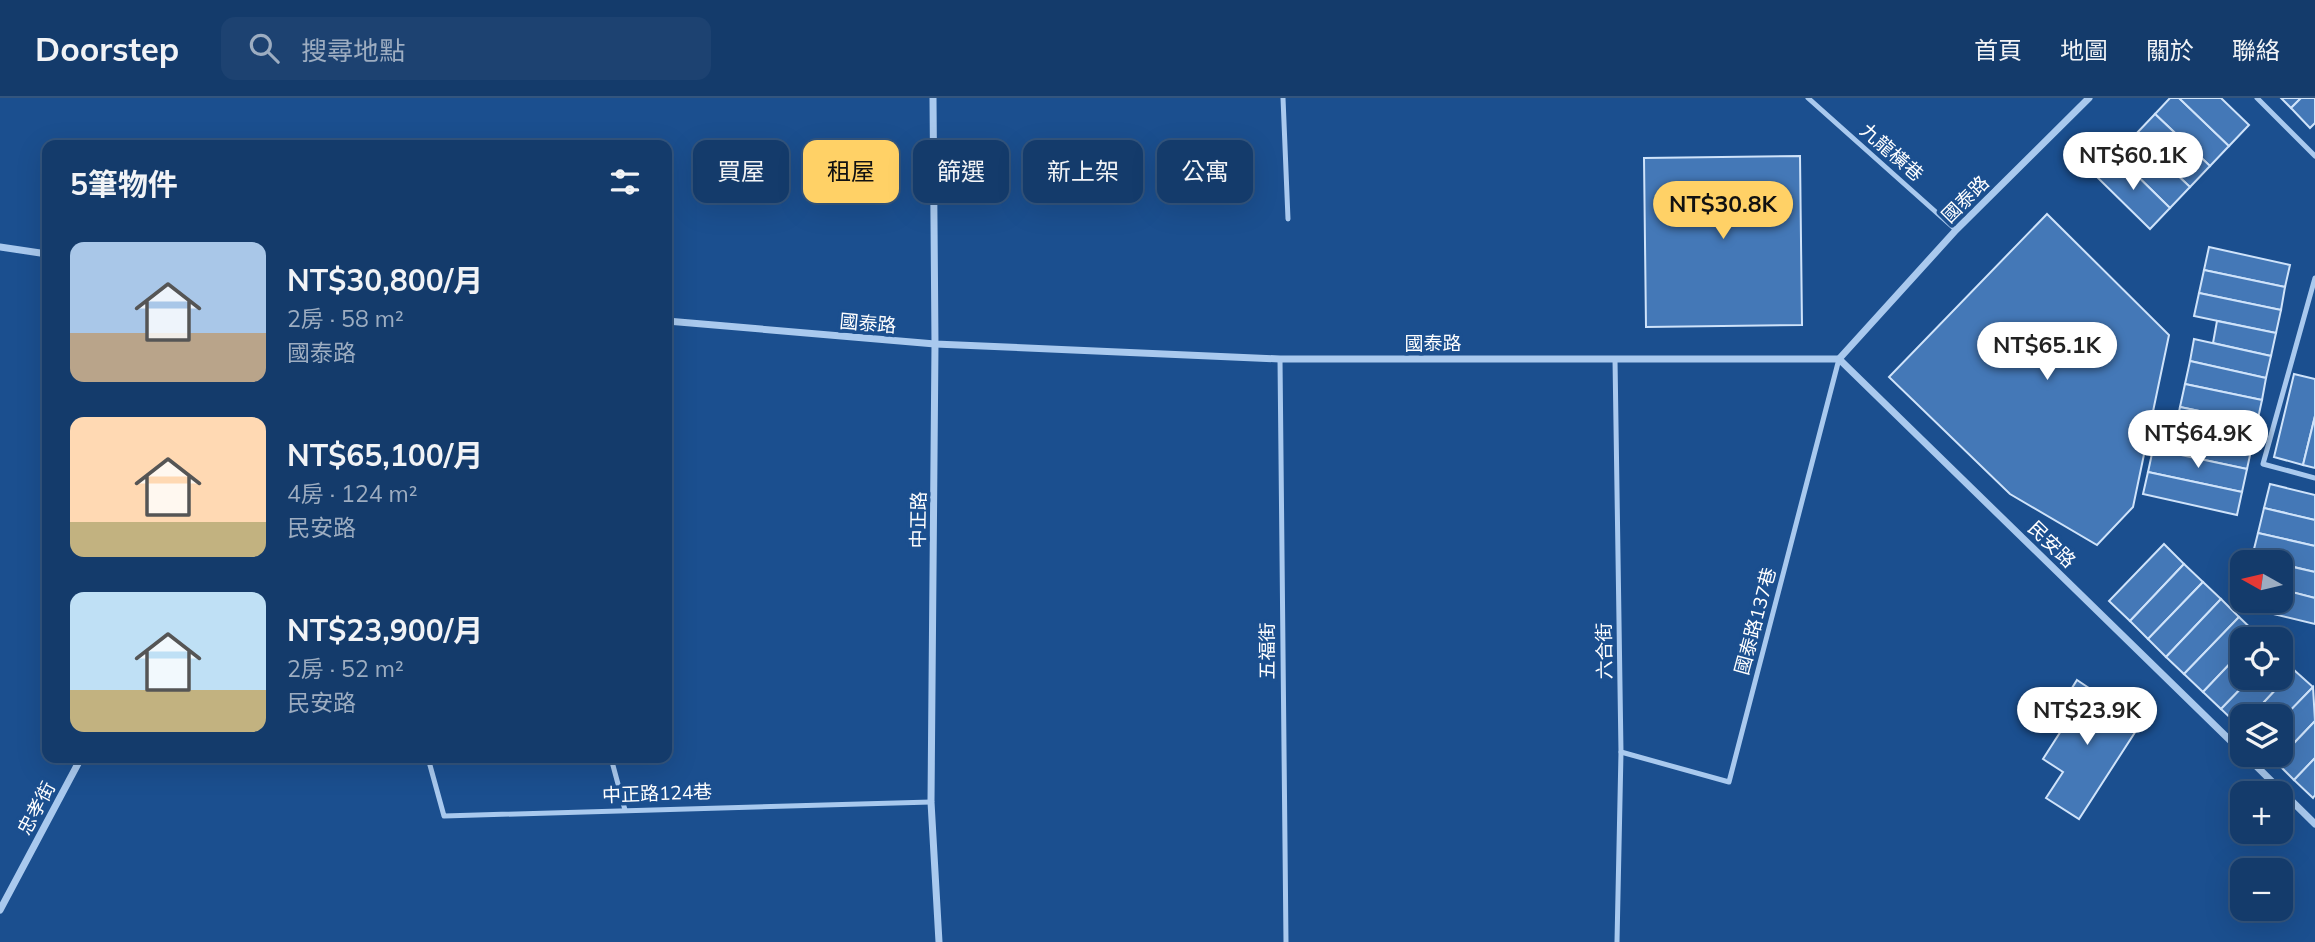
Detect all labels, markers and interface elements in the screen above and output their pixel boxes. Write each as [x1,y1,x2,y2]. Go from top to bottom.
search box [221,17,711,80]
text: Doorstep [35,28,179,69]
icon: search [245,29,283,67]
text: 搜尋地點 [301,34,405,67]
text: 首頁 [1974,35,2022,65]
text: 地圖 [2060,35,2108,65]
text: 關於 [2146,35,2194,65]
text: 聯絡 [2232,35,2280,65]
street label: 九龍橫巷 [1855,118,1929,186]
pin: NT$60.1K [2061,132,2205,192]
chip: 買屋 [693,140,789,203]
chip: 租屋 [803,140,899,203]
chip: 篩選 [913,140,1009,203]
chip: 新上架 [1023,140,1143,203]
chip: 公寓 [1157,140,1253,203]
text: NT$60.1K [2079,140,2187,169]
icon: filters [606,163,644,201]
text: 5筆物件 [70,165,178,203]
street label: 國泰路 [1936,170,1994,228]
pin: NT$30.8K [1651,181,1795,241]
text: NT$30.8K [1669,189,1777,218]
text: NT$30,800/月 [287,261,483,299]
icon: home [126,270,210,354]
text: 2房 · 58 m² [287,304,404,333]
street label: 國泰路 [839,309,897,337]
pin: NT$65.1K [1975,322,2119,382]
text: NT$65.1K [1993,330,2101,359]
street label: 國泰路 [1404,331,1462,355]
text: 國泰路 [287,338,356,367]
pin: NT$64.9K [2126,410,2270,470]
text: NT$64.9K [2144,418,2252,447]
text: NT$65,100/月 [287,436,483,474]
icon: home [126,445,210,529]
text: 4房 · 124 m² [287,479,417,508]
street label: 中正路 [906,491,930,549]
text: 民安路 [287,513,356,542]
street label: 民安路 [2023,516,2081,572]
north arrow [2230,550,2292,612]
map controls [2230,550,2293,921]
street label: 國泰路137巷 [1729,565,1781,677]
text: NT$23,900/月 [287,611,483,649]
icon: home [126,620,210,704]
street label: 五福街 [1255,622,1279,680]
street label: 六合街 [1592,622,1616,680]
button: locate [2230,627,2293,690]
text: 2房 · 52 m² [287,654,404,683]
text: 民安路 [287,688,356,717]
pin: NT$23.9K [2015,688,2159,747]
text: NT$23.9K [2033,695,2141,724]
button: layers [2230,704,2293,767]
street label: 忠孝街 [12,777,60,839]
street label: 中正路124巷 [602,779,712,807]
button: + [2230,781,2293,844]
button: − [2230,858,2293,921]

